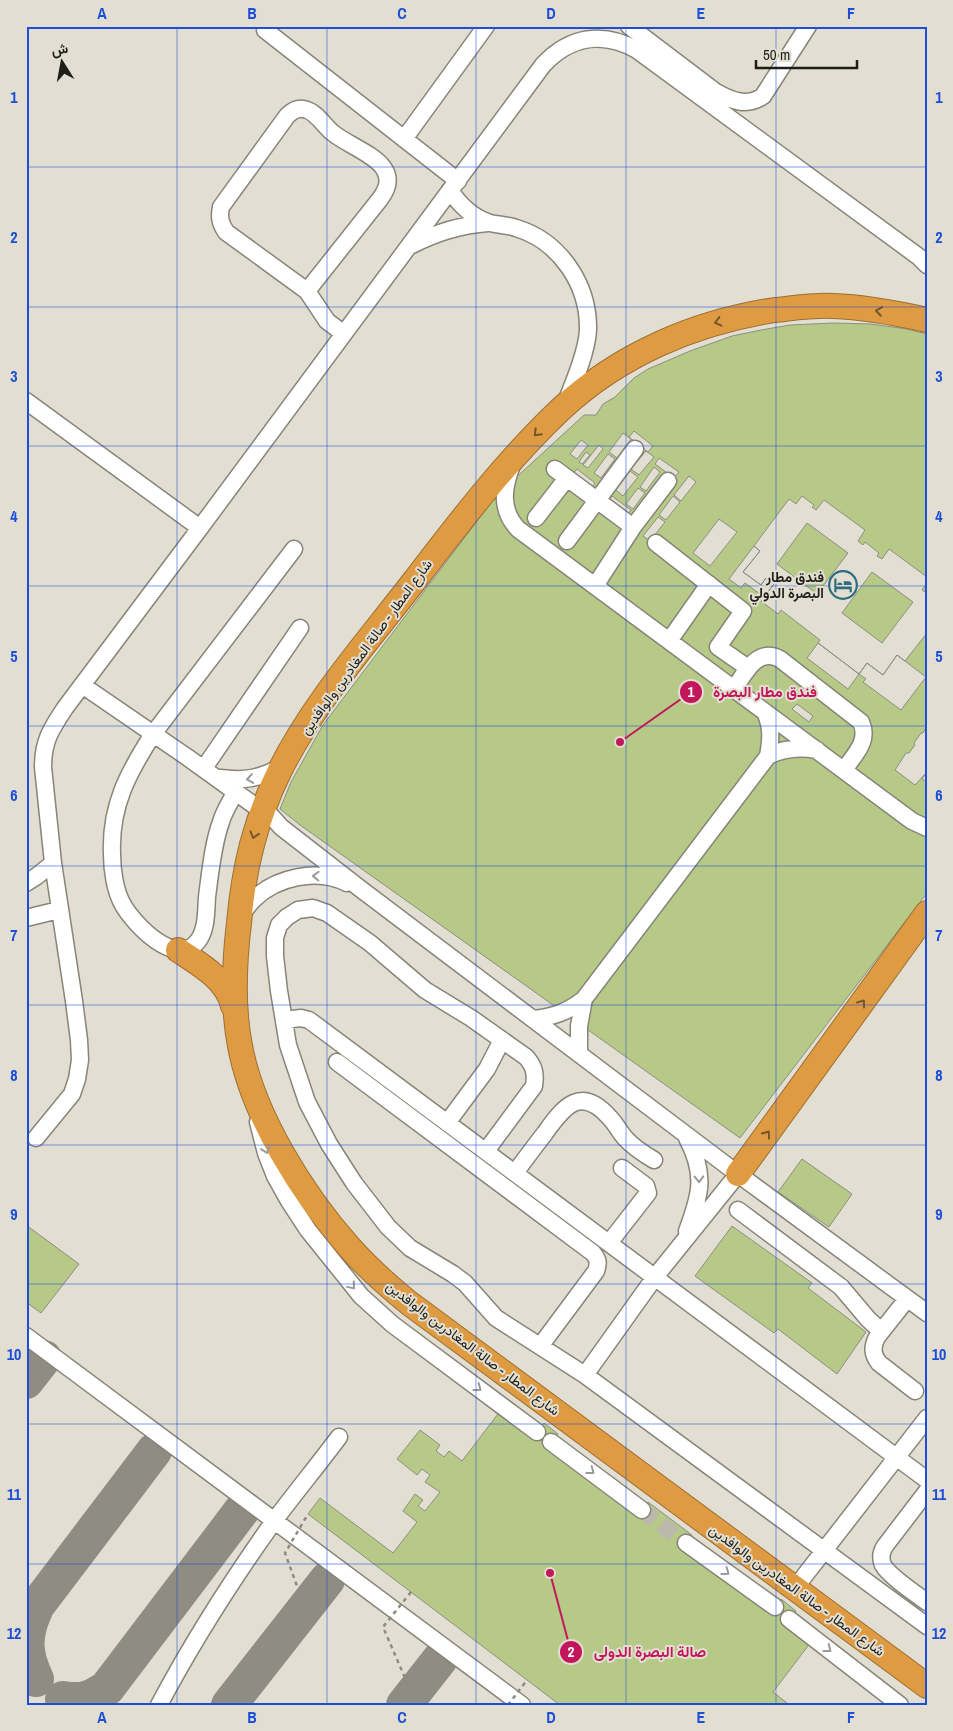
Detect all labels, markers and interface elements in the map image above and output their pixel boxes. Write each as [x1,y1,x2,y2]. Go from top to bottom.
text: A [97,2,107,24]
text: B [247,2,257,24]
text: C [397,2,407,24]
text: D [546,2,556,24]
text: E [697,2,706,24]
text: F [847,2,855,24]
north arrow [38,38,88,88]
scale bar [756,38,857,70]
text: ش [50,39,70,60]
text: 50 m [763,44,790,65]
text: 1 [10,86,18,108]
text: 1 [935,86,943,108]
text: 2 [10,226,18,248]
text: 2 [935,226,943,248]
one-way arrow [875,306,883,316]
one-way arrow [714,316,723,327]
text: 3 [10,365,18,387]
text: 3 [935,365,943,387]
one-way arrow [534,427,543,436]
text: 4 [10,505,18,527]
text: 4 [935,505,943,527]
street label: شارع المطار - صالة المغادرين والوافدين [296,556,437,740]
place label: فندق مطار البصرة الدولي [749,568,824,605]
hotel icon: فندق مطار البصرة الدولي [828,570,858,600]
text: 5 [10,645,18,667]
text: 5 [935,645,943,667]
callout: فندق مطار البصرة [678,677,827,707]
text: 1 [688,681,695,702]
text: فندق مطار البصرة [713,681,817,702]
one-way arrow [246,773,254,784]
text: 6 [10,784,18,806]
text: 6 [935,784,943,806]
one-way arrow [250,830,260,838]
one-way arrow [312,871,320,882]
text: 7 [10,924,18,946]
text: 7 [935,924,943,946]
one-way arrow [856,999,865,1008]
text: 8 [10,1064,18,1086]
text: 8 [935,1064,943,1086]
one-way arrow [761,1131,769,1140]
one-way arrow [260,1145,270,1153]
one-way arrow [694,1176,704,1184]
text: 9 [10,1203,18,1225]
text: 9 [935,1203,943,1225]
street label: شارع المطار - صالة المغادرين والوافدين [381,1277,563,1421]
one-way arrow [347,1280,355,1289]
text: 10 [7,1343,21,1365]
text: 10 [932,1343,946,1365]
one-way arrow [472,1382,482,1391]
one-way arrow [585,1465,595,1474]
text: 11 [7,1483,22,1505]
text: 11 [932,1483,947,1505]
street label: شارع المطار - صالة المغادرين والوافدين [704,1520,888,1661]
one-way arrow [720,1566,730,1575]
text: 12 [7,1622,21,1644]
text: 12 [932,1622,946,1644]
callout: صالة البصرة الدولى [558,1637,716,1667]
text: 2 [568,1641,575,1662]
text: صالة البصرة الدولى [594,1641,707,1662]
one-way arrow [822,1643,832,1652]
text: A [97,1706,107,1728]
text: B [247,1706,257,1728]
text: C [397,1706,407,1728]
text: D [546,1706,556,1728]
text: E [697,1706,706,1728]
text: F [847,1706,855,1728]

